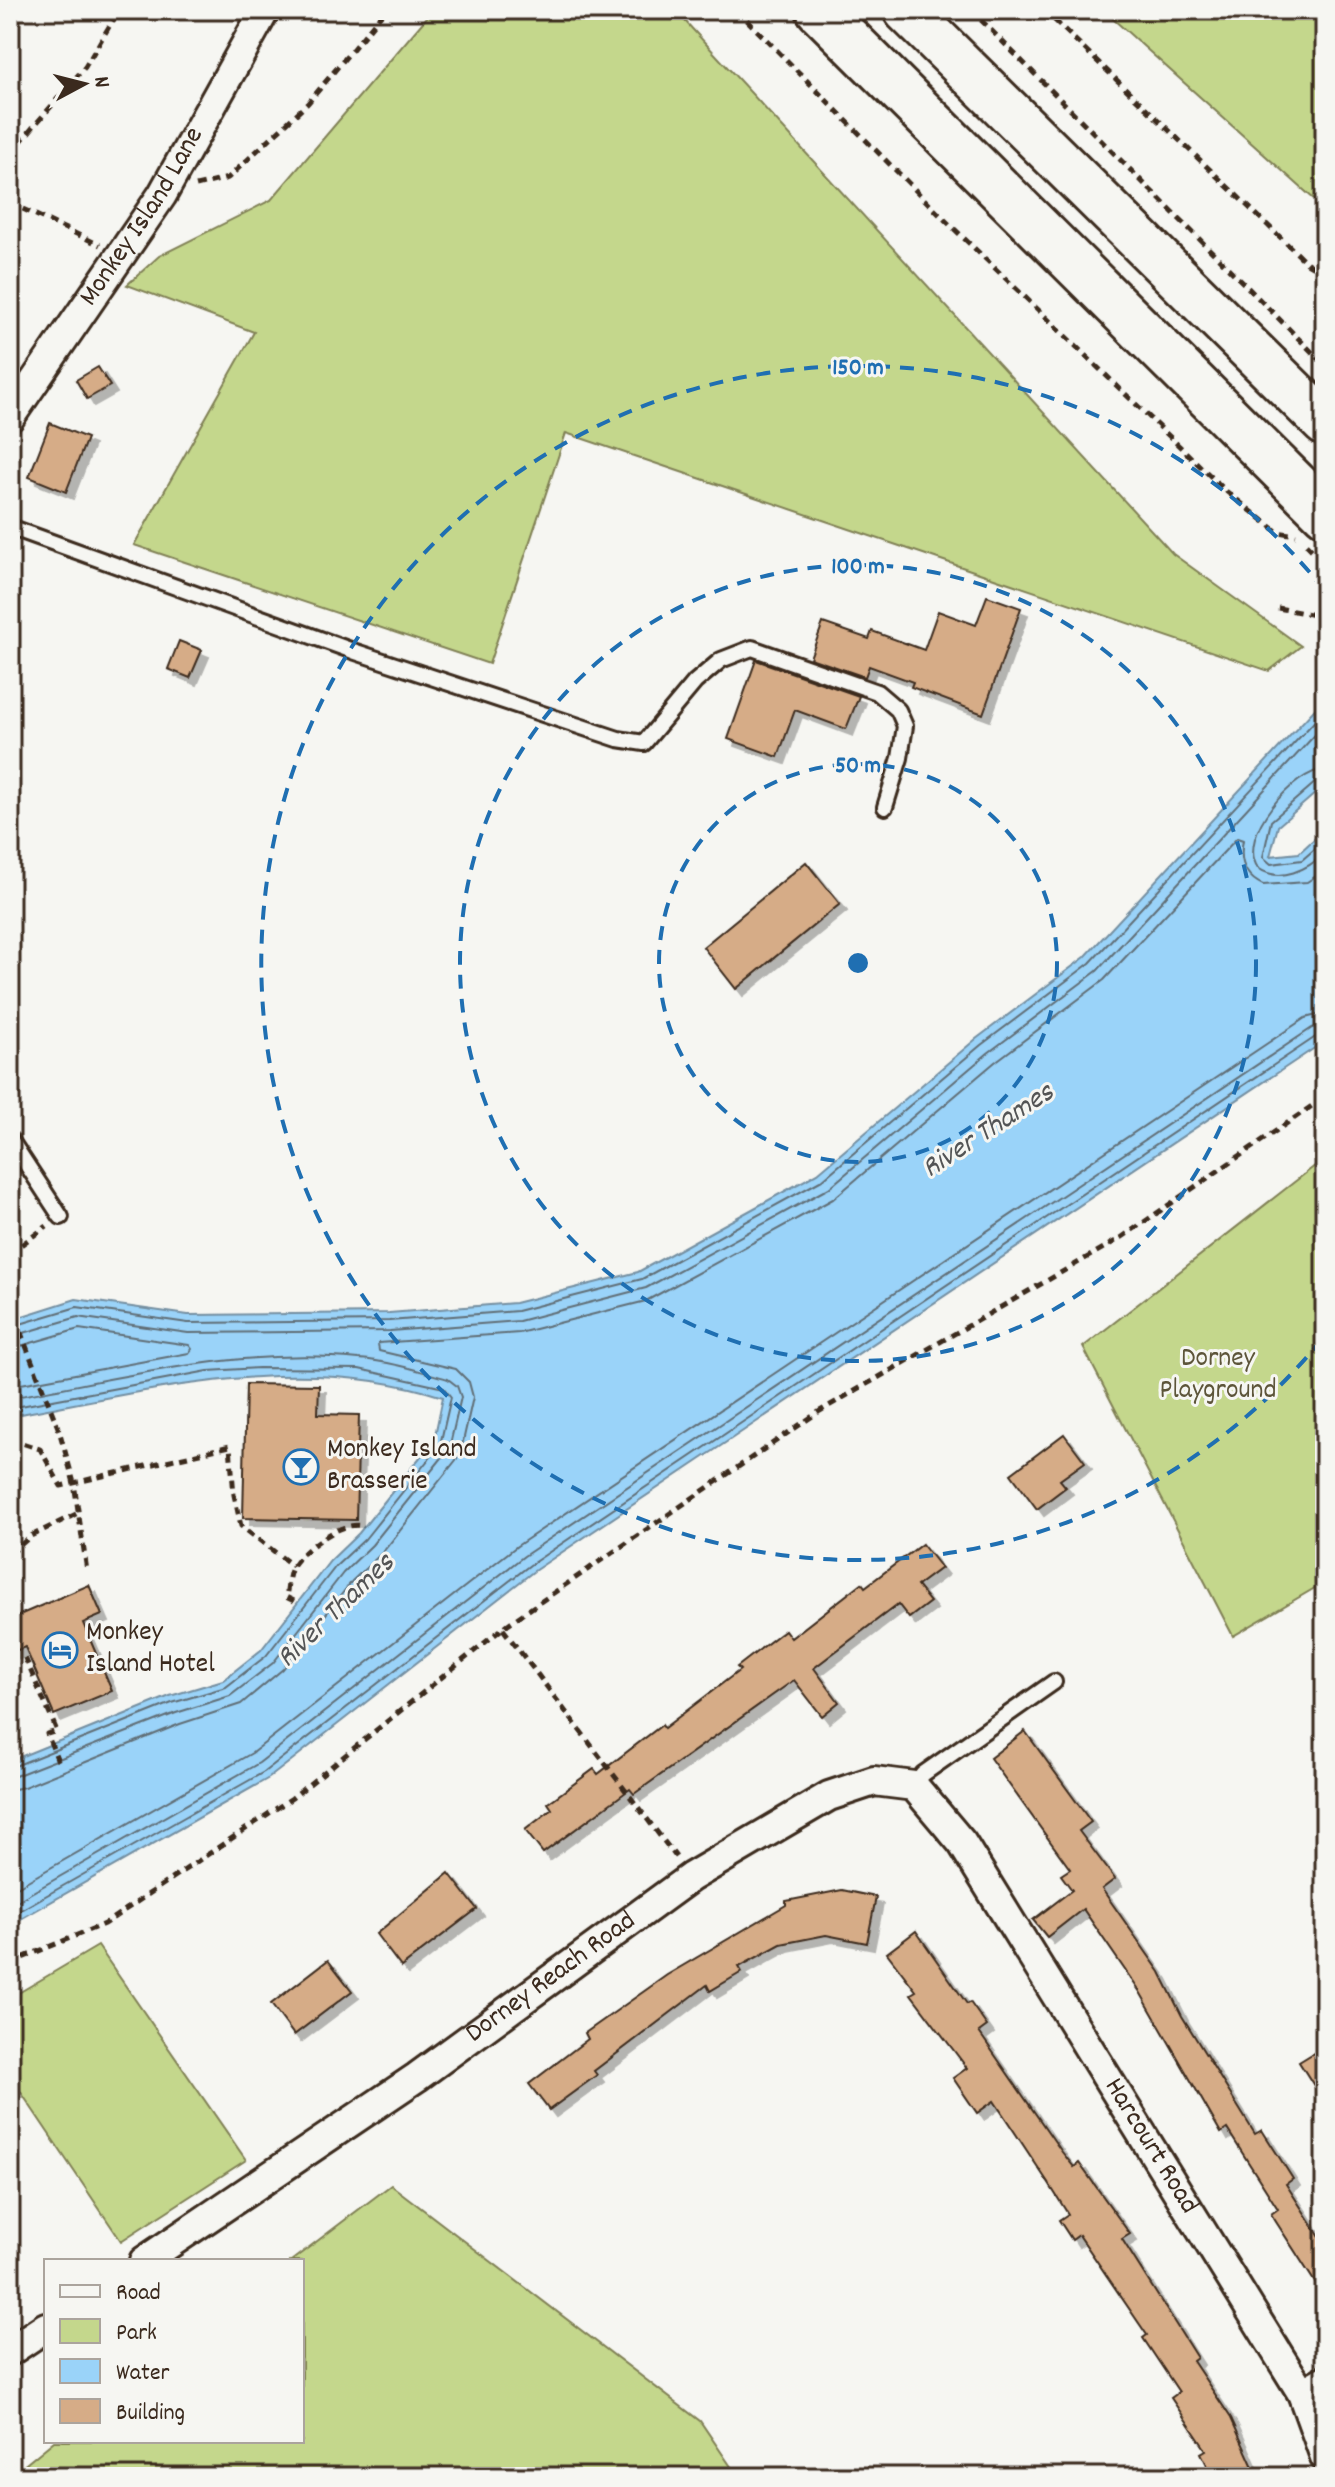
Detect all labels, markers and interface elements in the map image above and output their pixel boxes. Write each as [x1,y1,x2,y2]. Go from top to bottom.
north arrow [44,44,124,124]
text: N [84,75,116,89]
street label: Monkey Island Lane [71,121,215,315]
text: 150 m [832,352,884,386]
text: 100 m [831,551,885,585]
text: 50 m [835,750,881,784]
centre of rings [844,949,872,977]
water label: River Thames [914,1072,1065,1191]
park label: Dorney Playground [1159,1340,1277,1412]
place label: Monkey Island Brasserie [327,1431,477,1503]
bar icon: Monkey Island Brasserie [282,1448,320,1486]
water label: River Thames [268,1543,407,1680]
place label: Monkey Island Hotel [86,1614,215,1686]
hotel icon: Monkey Island Hotel [41,1631,79,1669]
street label: Dorney Reach Road [458,1903,645,2054]
street label: Harcourt Road [1093,2071,1207,2223]
legend [44,2259,304,2443]
text: Road [116,2277,161,2311]
text: Park [116,2317,157,2351]
text: Water [116,2357,169,2391]
text: Building [116,2397,185,2431]

